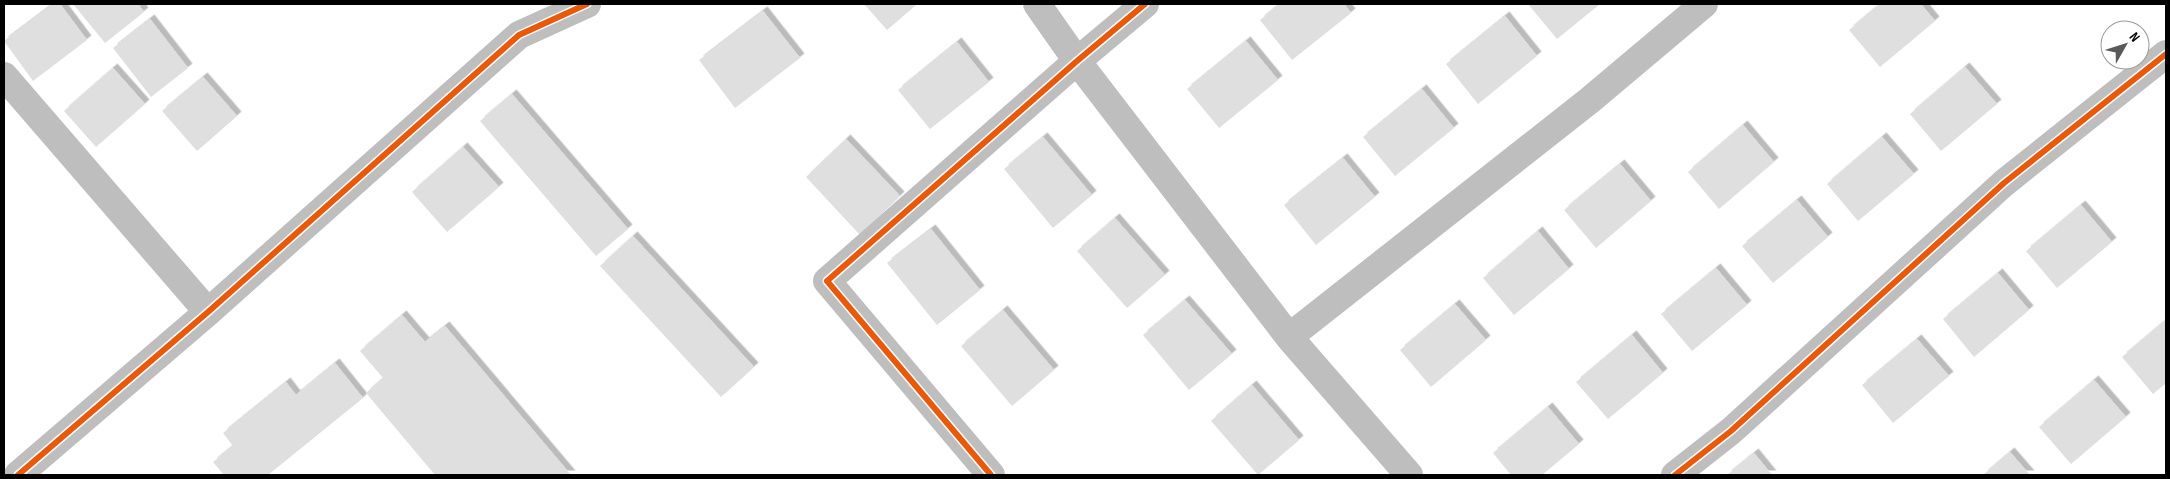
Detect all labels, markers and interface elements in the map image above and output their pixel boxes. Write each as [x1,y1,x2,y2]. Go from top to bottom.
north arrow [2100,20,2150,70]
text: N [2126,29,2144,45]

